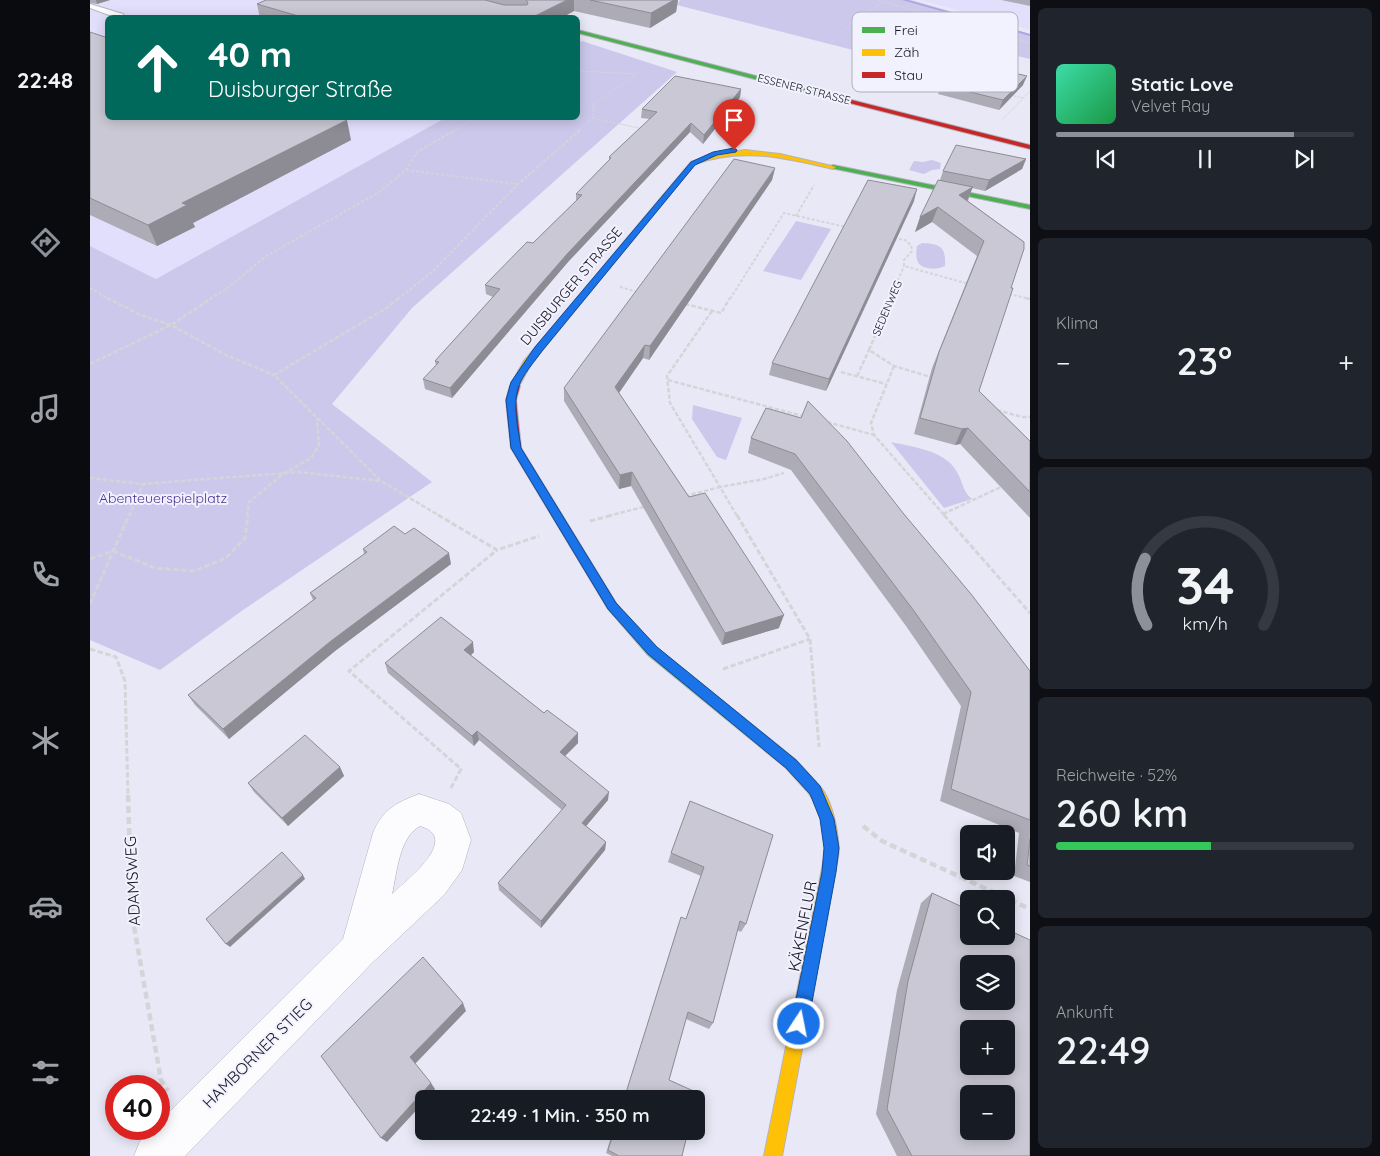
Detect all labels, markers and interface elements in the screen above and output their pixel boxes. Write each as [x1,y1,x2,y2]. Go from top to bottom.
legend [852,12,1018,92]
text: Frei [894,21,918,39]
text: 40 m [208,32,292,76]
icon: ahead [125,35,190,100]
text: Zäh [894,43,919,61]
text: 22:48 [17,66,73,94]
text: Stau [894,66,923,84]
street label: ESSENER STRASSE [756,71,852,107]
text: Static Love [1131,72,1234,96]
text: Duisburger Straße [208,75,393,103]
text: Velvet Ray [1131,96,1210,116]
pin [713,99,755,150]
icon: arrive [720,106,748,134]
icon: previous [1092,145,1120,173]
icon: pause [1191,145,1219,173]
icon: next [1290,145,1318,173]
street label: DUISBURGER STRASSE [516,223,626,349]
icon: directions [28,225,63,260]
street label: SEDENWEG [869,278,905,338]
text: Klima [1056,313,1098,333]
text: 23° [1176,337,1232,385]
text: − [1056,345,1071,380]
text: + [1338,345,1354,380]
icon: music [28,391,63,426]
park label: Abenteuerspielplatz [99,489,227,507]
text: 34 [1176,552,1234,617]
icon: phone [28,557,63,592]
text: km/h [1182,612,1228,634]
icon: climate [28,723,63,758]
text: Reichweite · 52% [1056,765,1177,785]
text: 260 km [1056,789,1188,837]
map controls [960,825,1015,1140]
button: sound [960,825,1015,880]
street label: ADAMSWEG [120,836,144,926]
street label: KÄKENFLUR [783,879,821,973]
icon: car [28,889,63,924]
button: search [960,890,1015,945]
button: layers [960,955,1015,1010]
street label: HAMBORNER STIEG [198,994,316,1112]
position arrow [772,997,824,1049]
text: Ankunft [1056,1002,1114,1022]
button: + [960,1020,1015,1075]
text: 22:49 [1056,1026,1150,1074]
icon: filters [28,1055,63,1090]
speed limit sign: 40 [105,1075,170,1140]
button: − [960,1085,1015,1140]
text: 22:49 · 1 Min. · 350 m [470,1103,650,1127]

